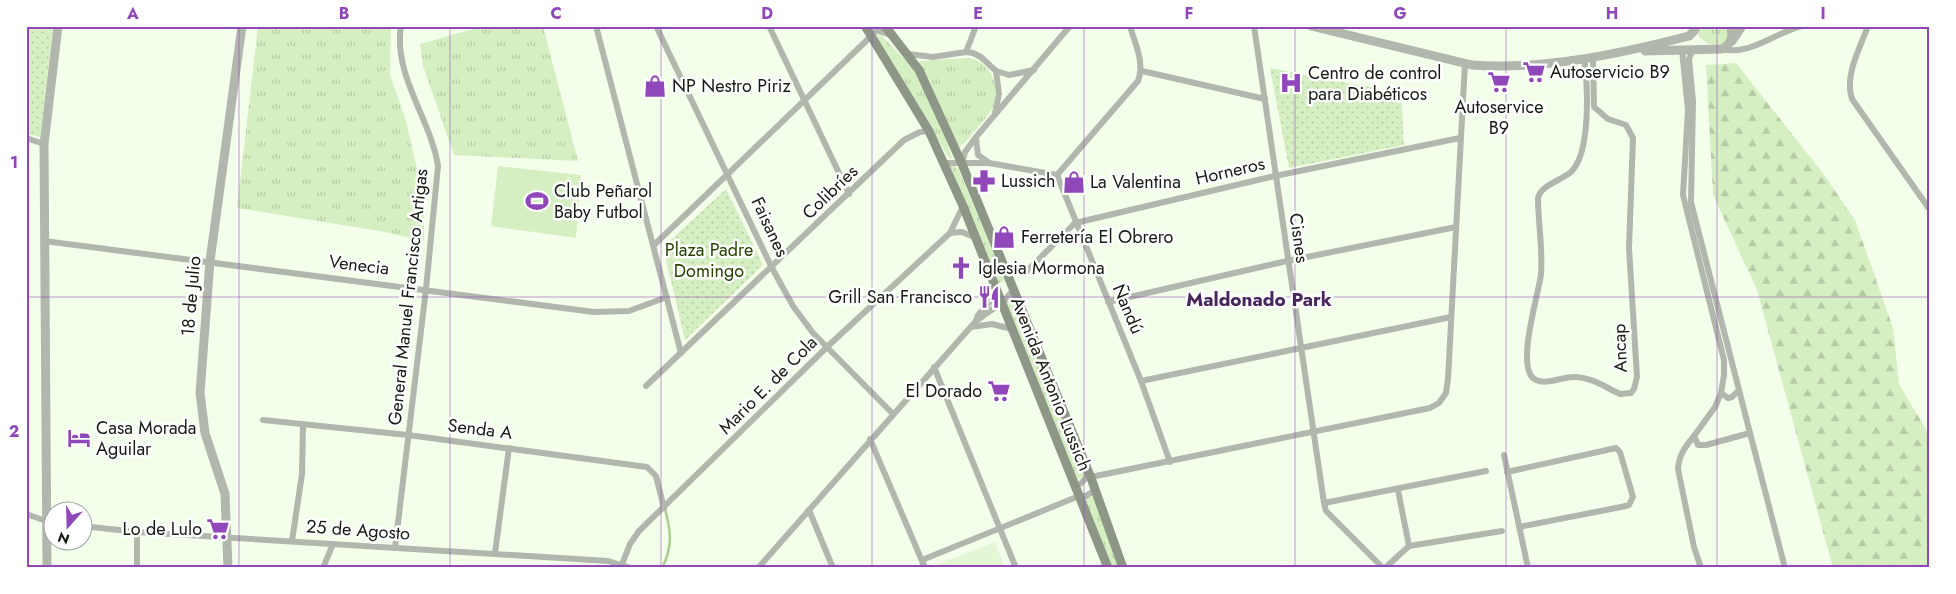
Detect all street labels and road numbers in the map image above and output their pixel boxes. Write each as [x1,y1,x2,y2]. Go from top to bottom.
street label: Horneros [1193,150,1267,192]
street label: Colibríes [796,159,864,225]
street label: General Manuel Francisco Artigas [382,167,434,427]
street label: Faisanes [745,193,795,261]
street label: Cisnes [1283,211,1315,265]
street label: Venecia [327,248,391,282]
street label: 18 de Julio [175,255,207,337]
street label: Ñandú [1106,280,1150,338]
street label: Avenida Antonio Lussich [1004,293,1098,475]
street label: Ancap [1606,323,1634,373]
street label: Mario E. de Cola [713,330,823,440]
street label: Senda A [446,412,514,446]
street label: 25 de Agosto [305,513,411,547]

